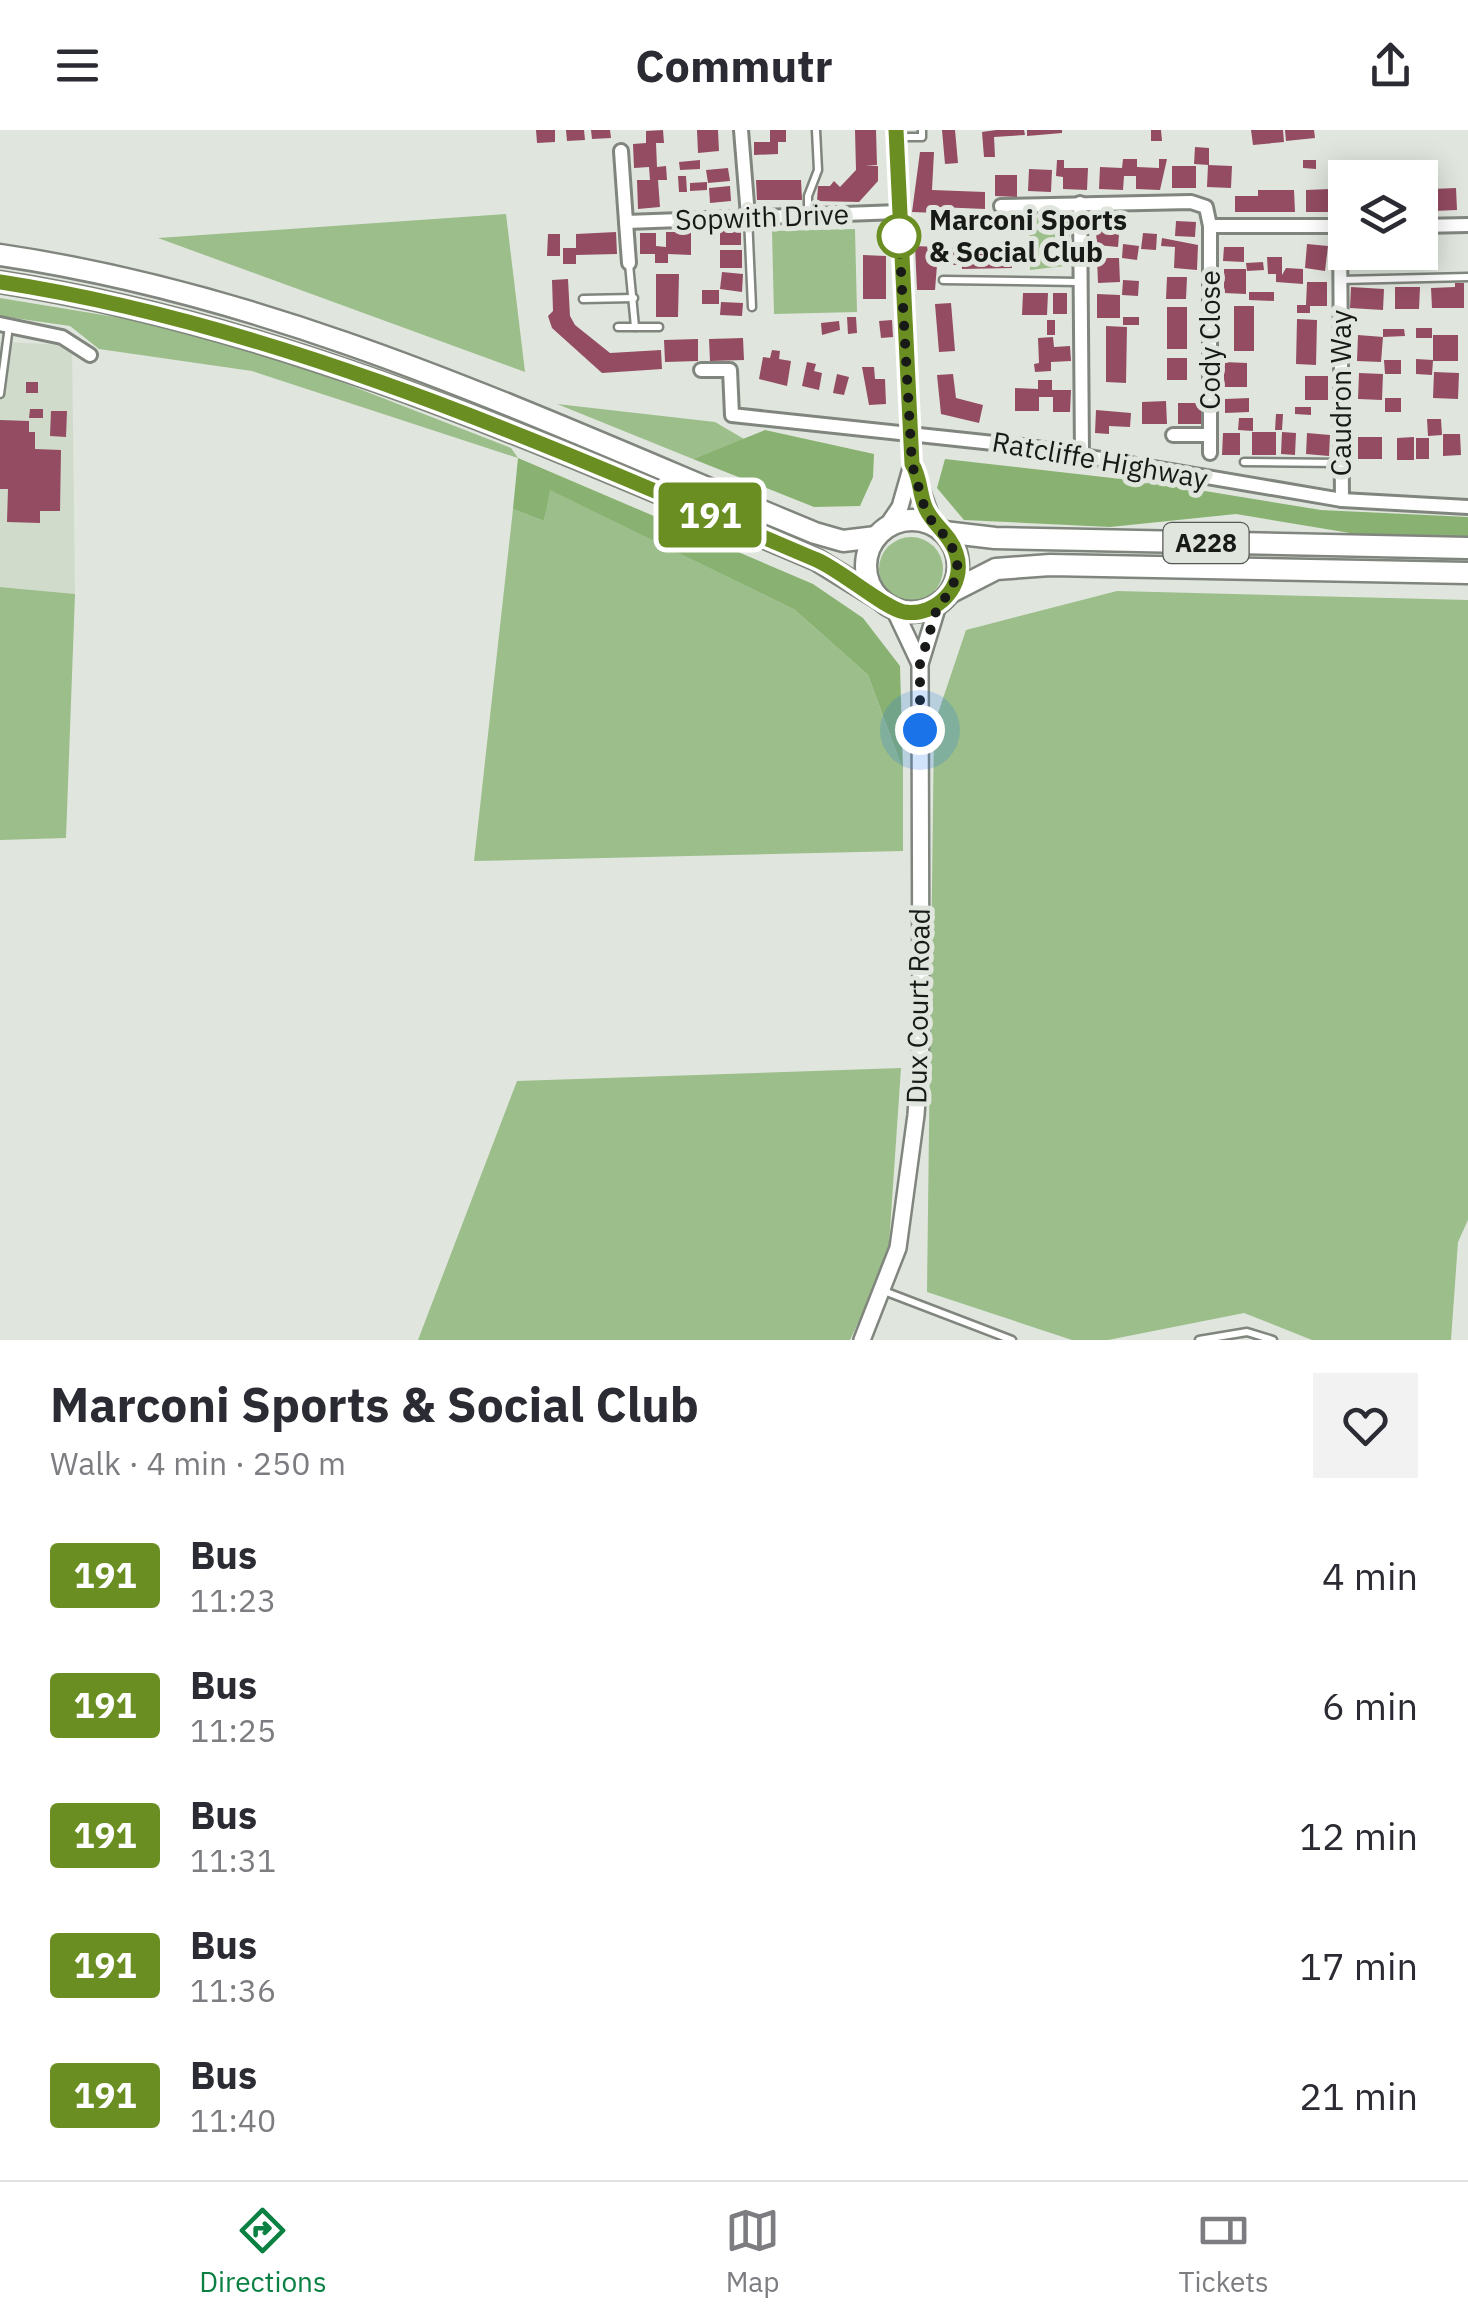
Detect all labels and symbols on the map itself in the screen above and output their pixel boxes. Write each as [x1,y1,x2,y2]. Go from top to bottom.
street label: Sopwith Drive [674,195,850,238]
place label: Marconi Sports & Social Club [929,201,1127,270]
marker: Marconi Sports & Social Club [878,215,920,257]
street label: Cody Close [1191,270,1228,410]
street label: Caudron Way [1322,310,1359,476]
street label: Ratcliffe Highway [989,422,1211,497]
line badge: 191 [652,482,768,548]
road number: A228 [1164,523,1248,563]
your location [895,705,945,755]
street label: Dux Court Road [897,908,938,1104]

